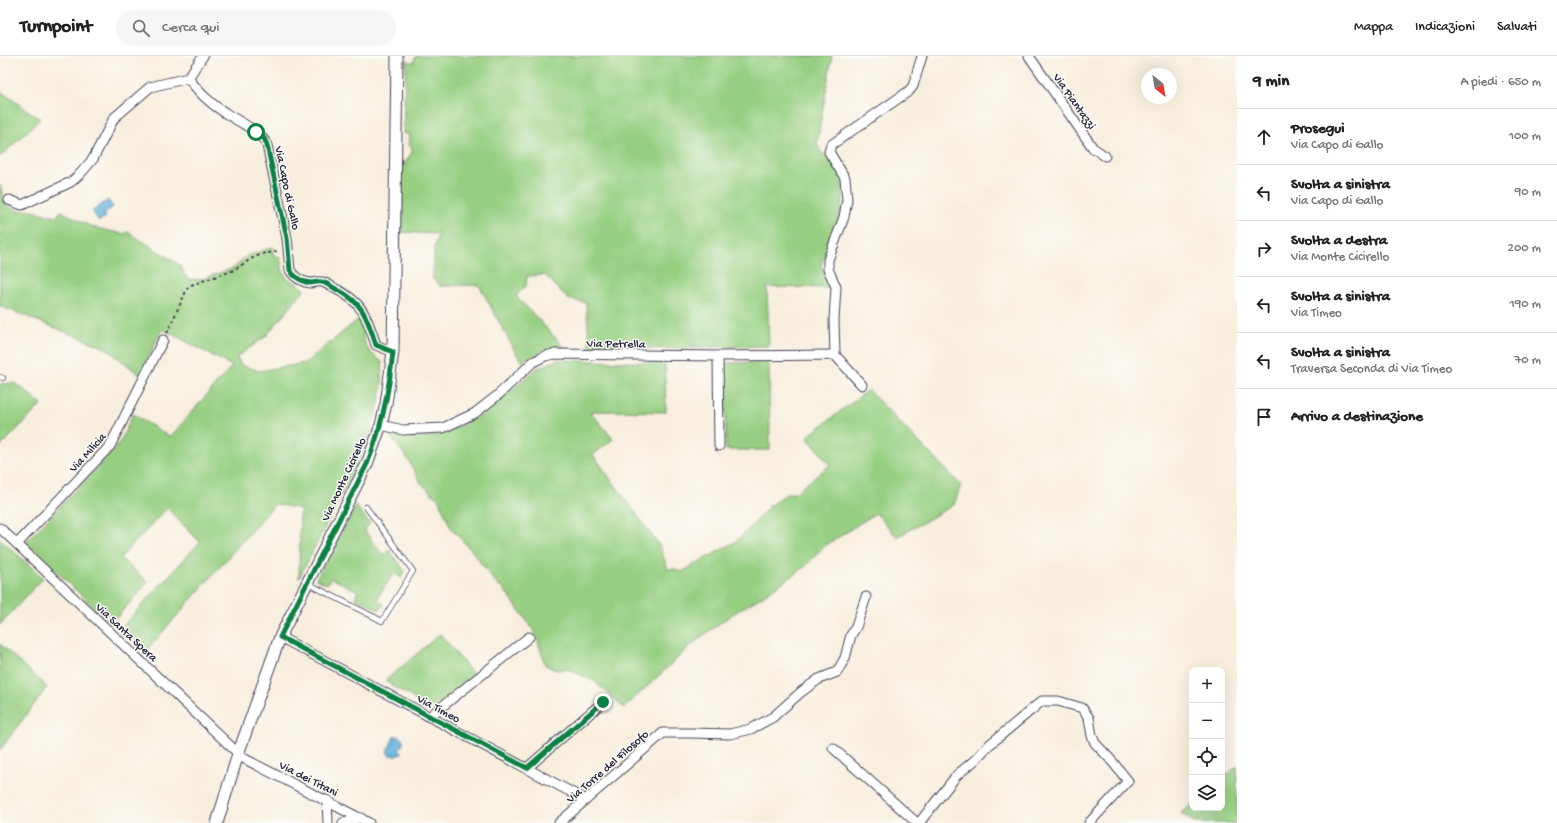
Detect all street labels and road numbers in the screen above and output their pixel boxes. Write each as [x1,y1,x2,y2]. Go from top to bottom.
street label: Via Piantazzi [1048,71,1098,133]
street label: Via Capo di Gallo [270,144,302,232]
street label: Via Petrella [585,337,646,353]
street label: Via Milicia [66,430,110,477]
street label: Via Monte Cicirello [319,436,370,525]
street label: Via Santa Spera [91,600,160,666]
street label: Via Timeo [413,692,462,727]
street label: Via Torre del Filosofo [564,728,652,808]
street label: Via dei Titani [275,758,340,801]

